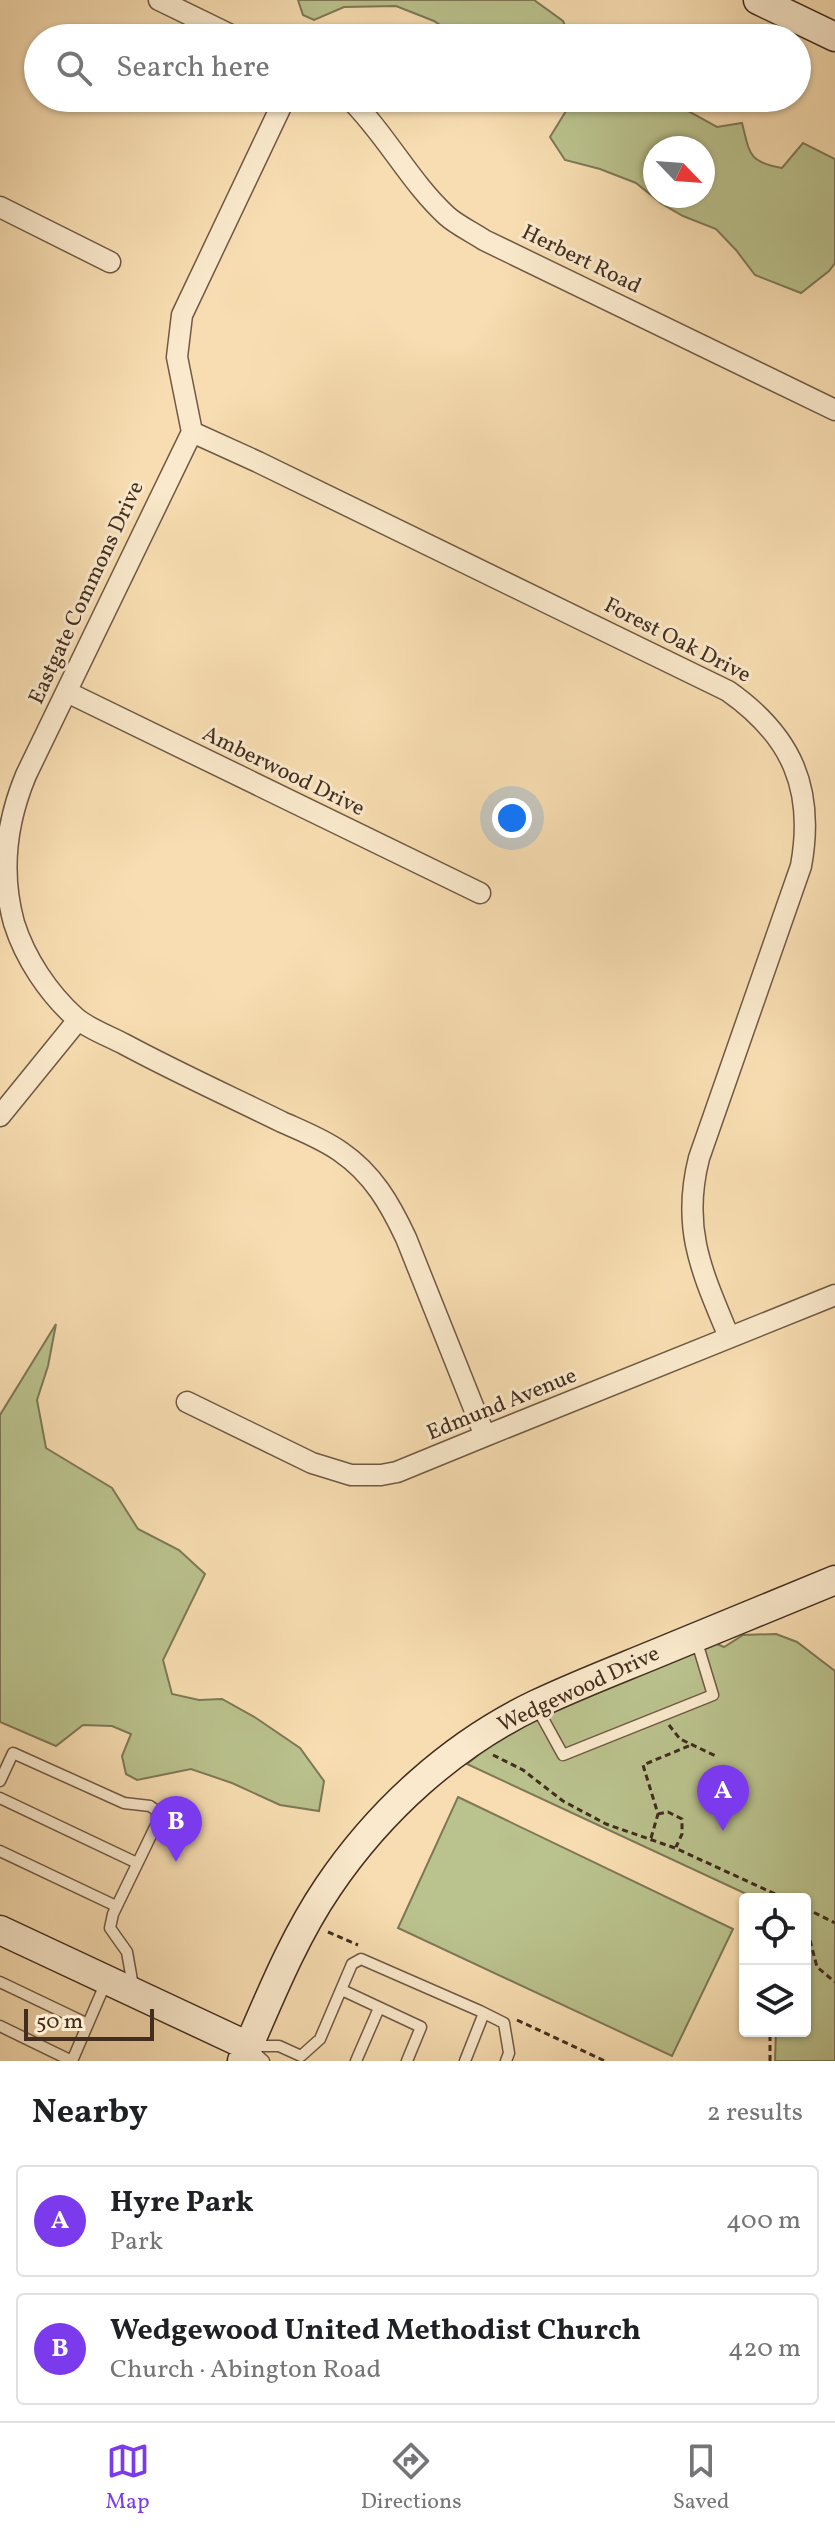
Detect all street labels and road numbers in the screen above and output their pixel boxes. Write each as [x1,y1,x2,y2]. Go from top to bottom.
street label: Herbert Road [516,218,646,302]
street label: Eastgate Commons Drive [22,476,152,710]
street label: Forest Oak Drive [598,591,756,691]
street label: Amberwood Drive [196,719,370,825]
street label: Edmund Avenue [422,1361,582,1449]
street label: Wedgewood Drive [493,1639,665,1741]

